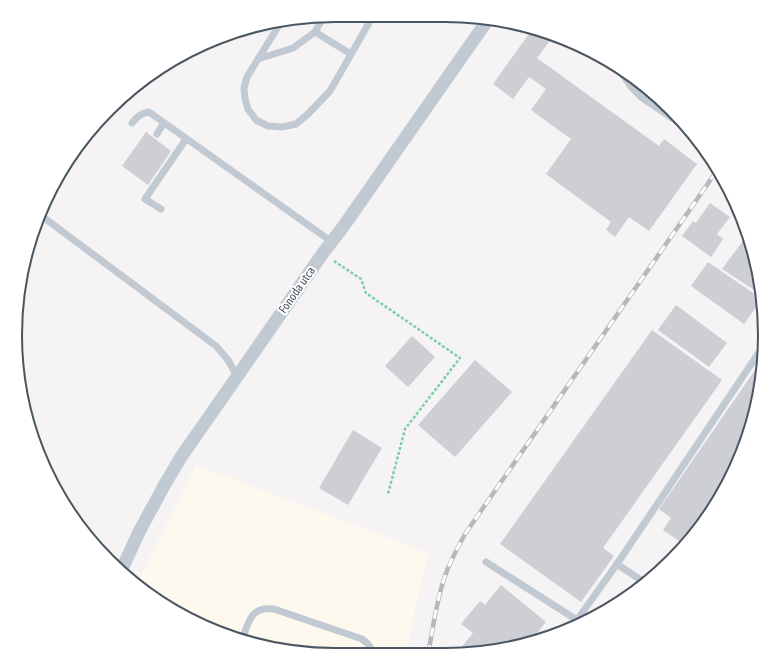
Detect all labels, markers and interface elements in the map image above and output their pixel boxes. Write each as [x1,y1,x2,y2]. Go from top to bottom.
street label: Fonoda utca [276,264,318,316]

